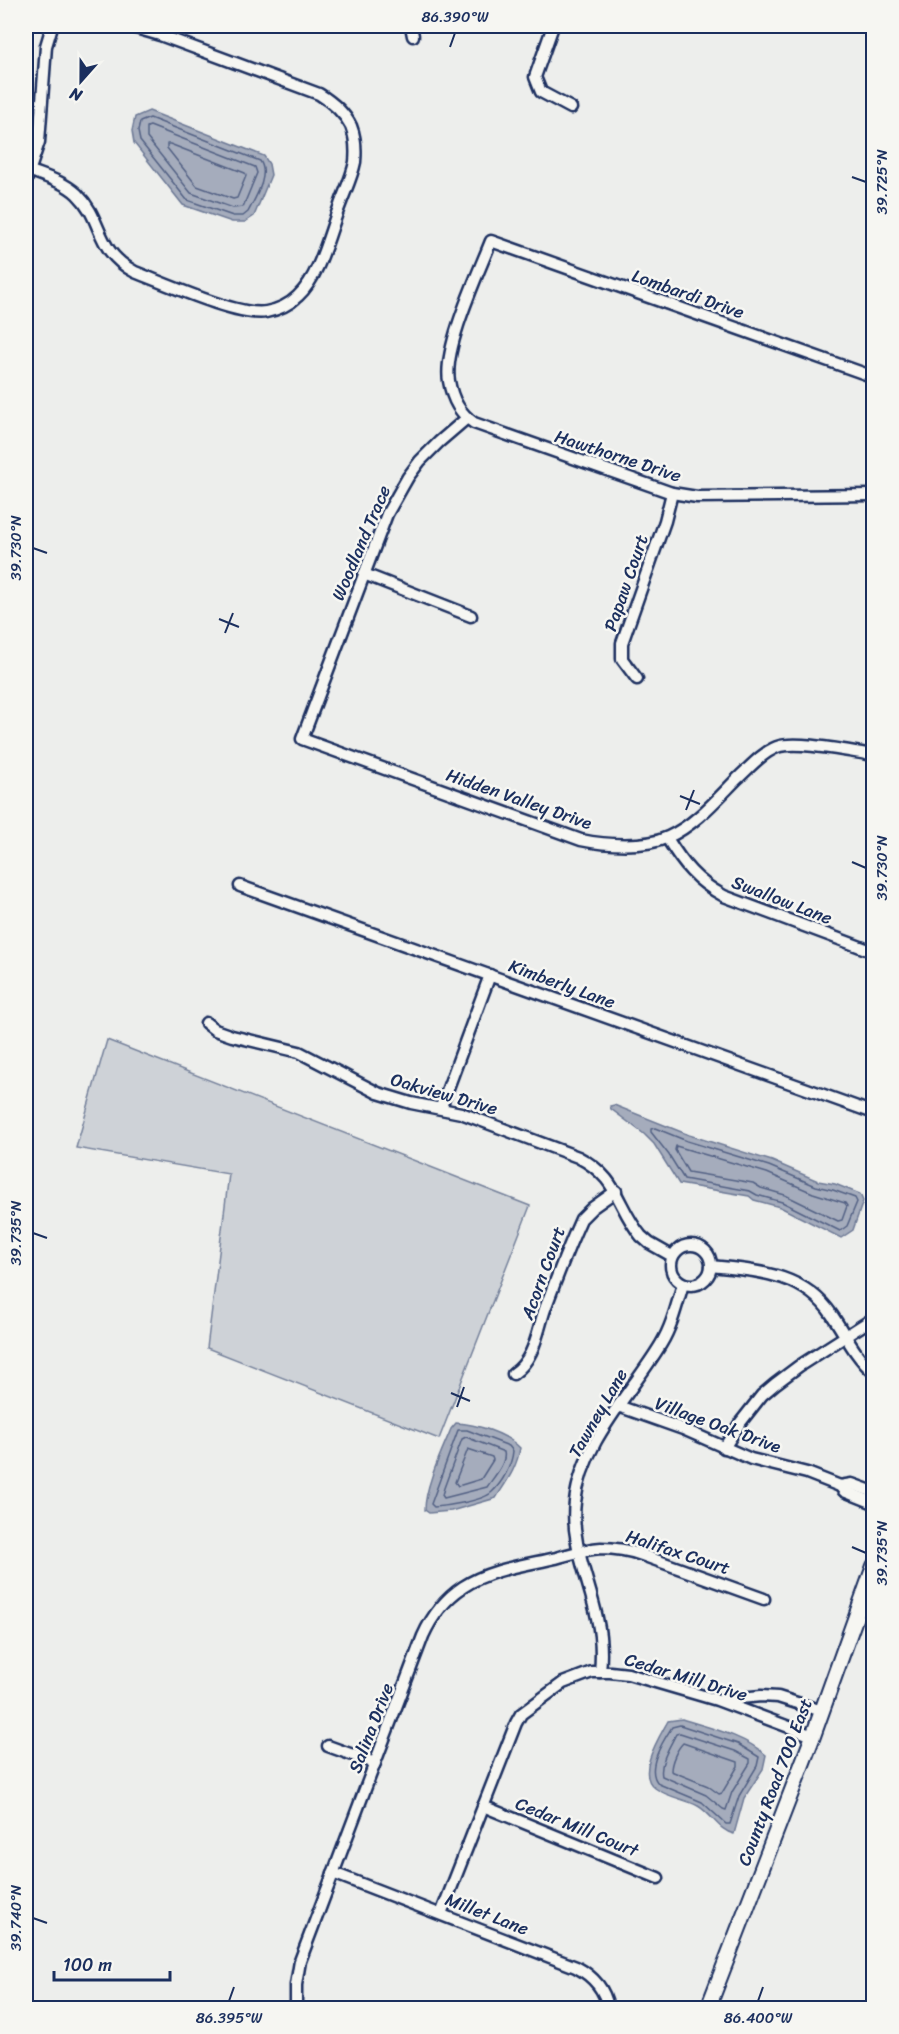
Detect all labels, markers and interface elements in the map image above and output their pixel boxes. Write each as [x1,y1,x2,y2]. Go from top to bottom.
text: 86.390°W [421,4,489,30]
north arrow [51,51,111,111]
text: N [65,79,87,110]
text: 39.725°N [869,149,895,215]
street label: Lombardi Drive [627,260,749,328]
street label: Hawthorne Drive [550,420,686,492]
street label: Woodland Trace [322,480,400,606]
text: 39.730°N [3,515,29,581]
street label: Papaw Court [594,530,658,636]
street label: Hidden Valley Drive [442,759,597,839]
text: 39.730°N [869,835,895,901]
street label: Swallow Lane [727,866,837,934]
street label: Kimberly Lane [504,950,620,1018]
street label: Oakview Drive [387,1063,501,1125]
text: 39.735°N [3,1200,29,1265]
street label: Acorn Court [511,1222,575,1325]
street label: Tawney Lane [559,1362,637,1464]
street label: Village Oak Drive [650,1387,786,1463]
street label: Halifax Court [622,1520,734,1584]
text: 39.735°N [869,1520,895,1585]
street label: Cedar Mill Drive [621,1643,751,1711]
street label: Salina Drive [339,1678,403,1778]
street label: County Road 700 East [728,1693,822,1871]
street label: Cedar Mill Court [510,1788,644,1867]
street label: Millet Lane [440,1883,534,1945]
text: 39.740°N [3,1884,29,1951]
scale bar [54,1944,170,1982]
text: 100 m [63,1949,112,1981]
text: 86.395°W [196,2005,263,2031]
text: 86.400°W [724,2005,793,2031]

